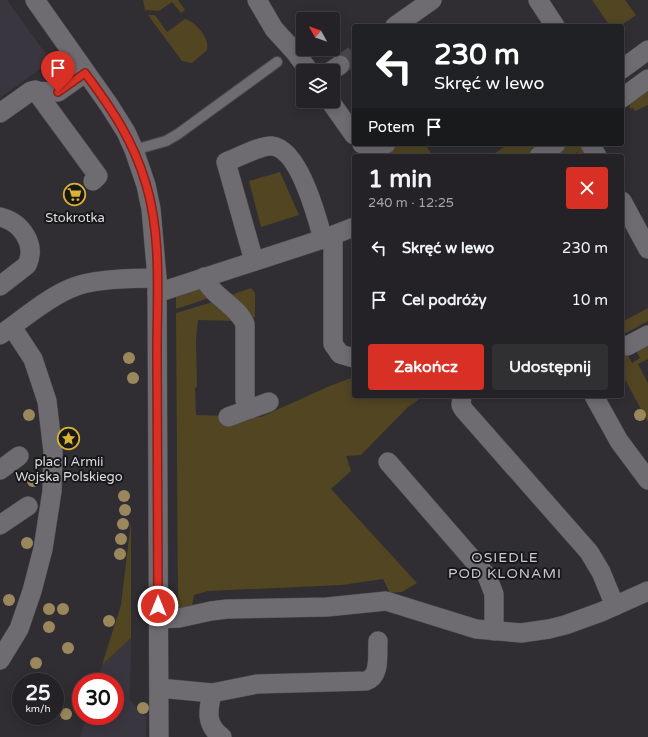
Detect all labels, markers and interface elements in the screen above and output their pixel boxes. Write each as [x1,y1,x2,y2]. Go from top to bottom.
north arrow [296,12,340,56]
map controls [296,12,340,108]
text: 230 m [434,38,520,72]
icon: left [368,40,420,92]
pin [41,51,75,92]
icon: arrive [47,57,69,79]
button: layers [296,64,340,108]
text: Skręć w lewo [434,72,544,94]
icon: arrive [423,116,445,138]
text: Potem [368,118,415,136]
text: 1 min [368,165,432,194]
button: close [566,167,608,209]
supermarket icon: Stokrotka [62,182,88,208]
text: 240 m · 12:25 [368,195,454,211]
place label: Stokrotka [45,210,105,226]
icon: left [368,237,390,259]
text: Skręć w lewo [402,239,494,257]
text: 230 m [562,239,608,257]
icon: arrive [368,289,390,311]
text: Cel podróży [402,291,487,309]
text: 10 m [571,291,608,309]
button: Zakończ [368,344,484,390]
button: Udostępnij [492,344,608,390]
place icon: plac I Armii Wojska Polskiego [56,426,82,452]
place label: plac I Armii Wojska Polskiego [15,454,123,485]
district label: OSIEDLE POD KLONAMI [448,549,562,582]
position arrow [137,585,179,627]
speed limit sign: 30 [72,673,124,725]
text: 25 [25,682,51,706]
text: km/h [25,703,51,715]

